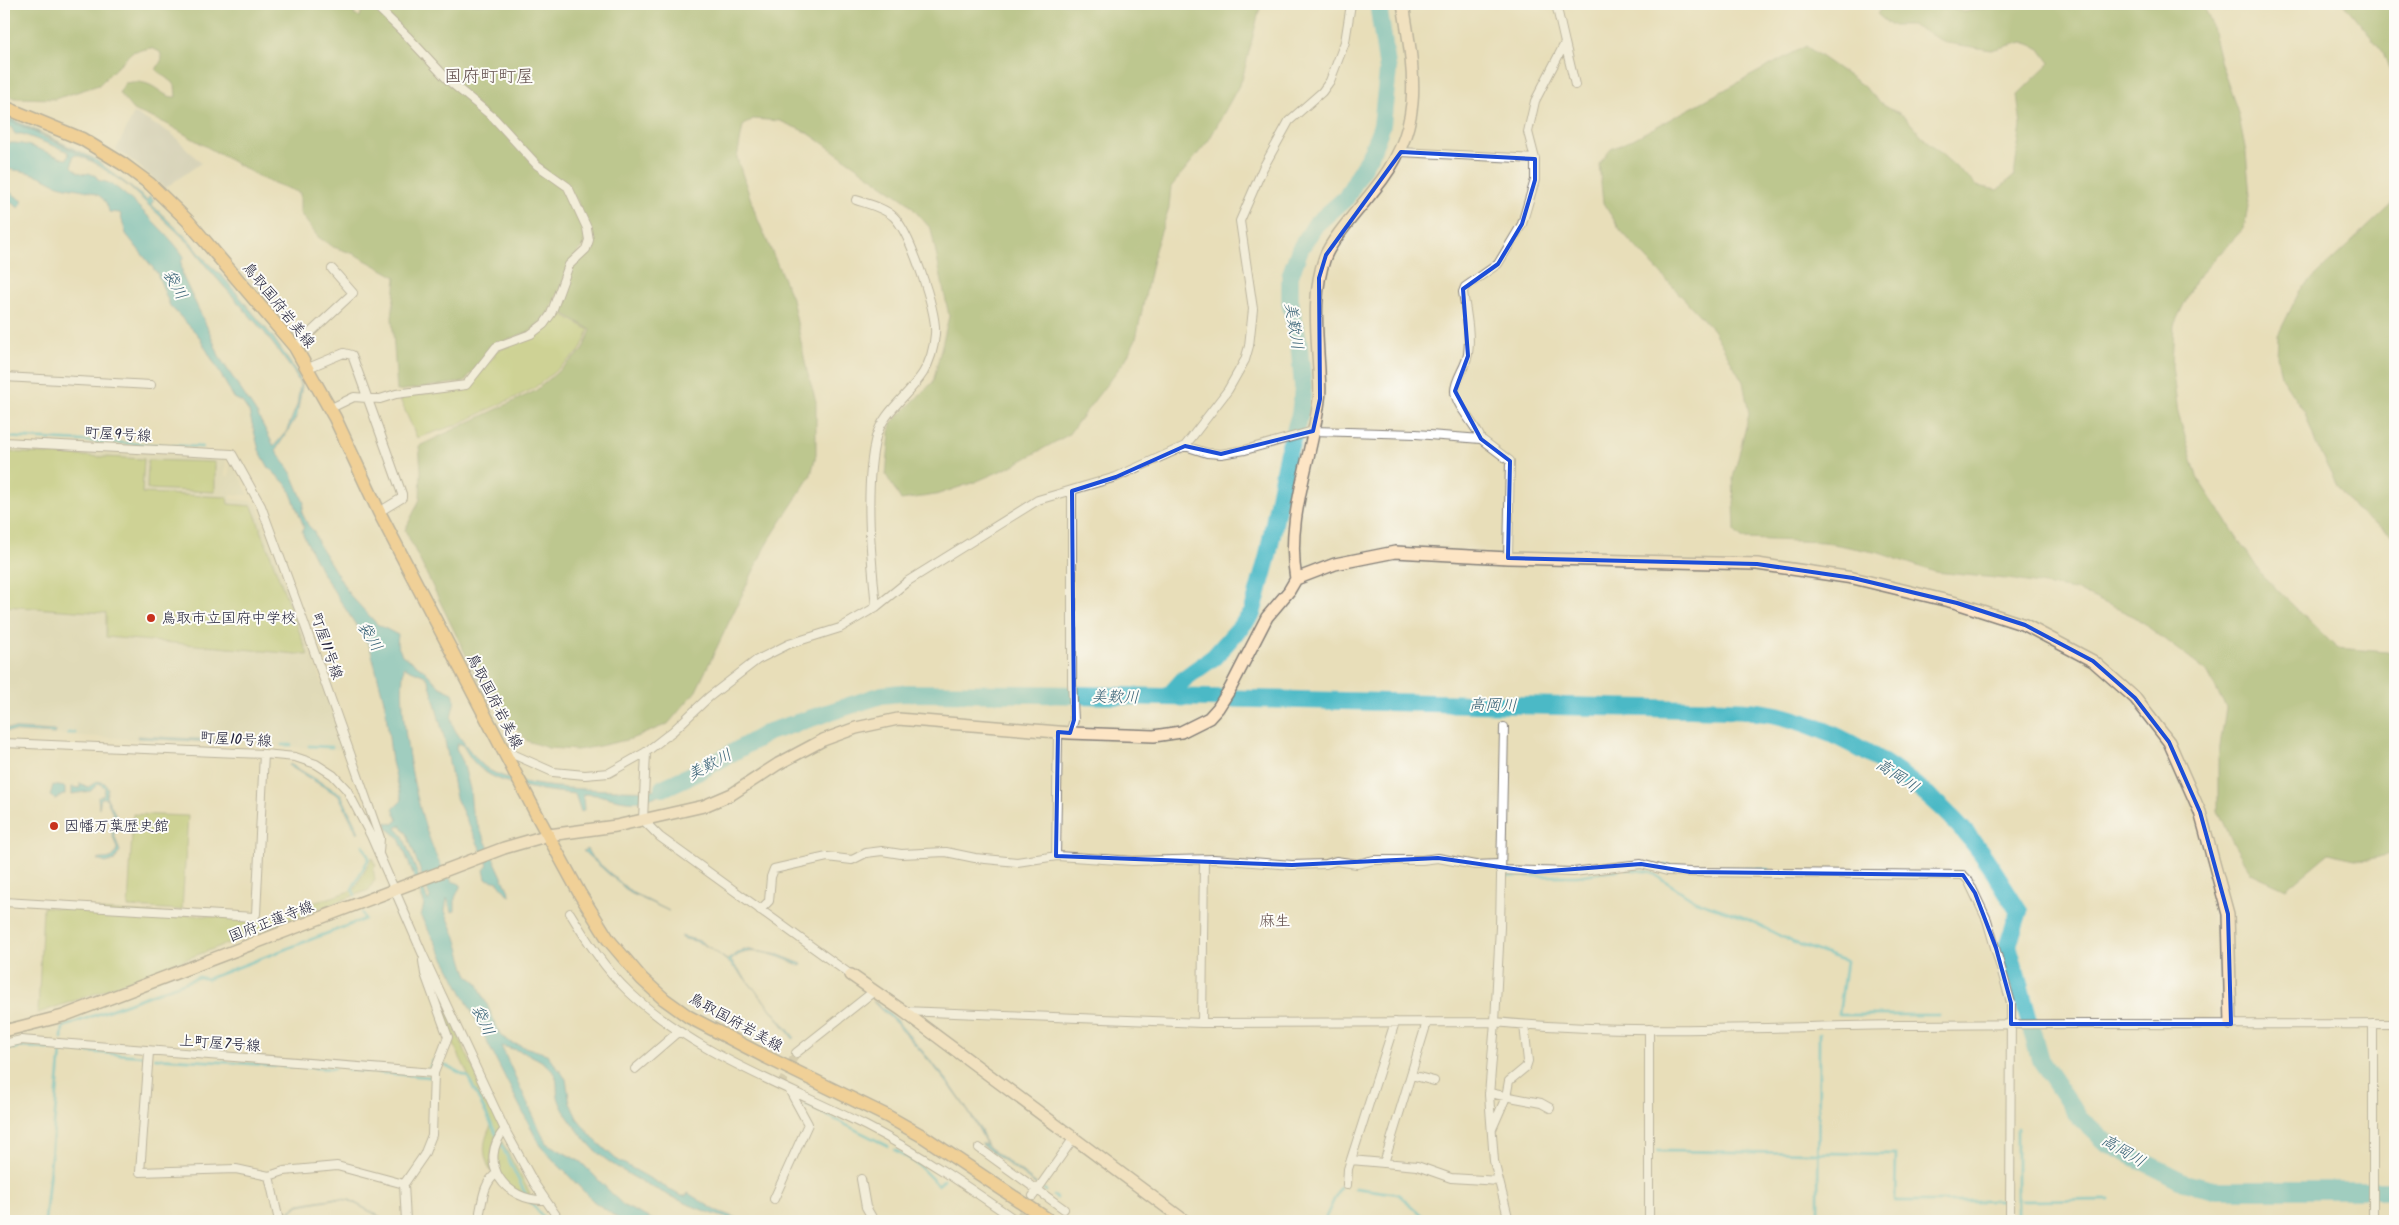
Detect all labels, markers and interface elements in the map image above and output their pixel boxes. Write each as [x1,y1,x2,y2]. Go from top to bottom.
district label: 国府町町屋 [444,63,534,92]
street label: 鳥取国府岩美線 [236,257,321,354]
water label: 袋川 [156,265,193,305]
water label: 美歎川 [1277,301,1310,352]
street label: 町屋9号線 [84,421,152,449]
place label: 鳥取市立国府中学校 [161,607,296,631]
street label: 町屋11号線 [303,610,349,683]
marker: 鳥取市立国府中学校 [145,612,157,624]
water label: 袋川 [351,617,389,657]
street label: 鳥取国府岩美線 [460,649,529,754]
water label: 美歎川 [1091,685,1139,710]
water label: 高岡川 [1469,693,1517,718]
street label: 町屋10号線 [199,726,273,754]
water label: 美歎川 [683,743,737,788]
water label: 高岡川 [1870,752,1924,800]
place label: 因幡万葉歴史館 [64,815,169,839]
marker: 因幡万葉歴史館 [48,820,60,832]
street label: 国府正蓮寺線 [225,895,318,949]
district label: 麻生 [1259,909,1291,934]
street label: 鳥取国府岩美線 [684,987,787,1059]
water label: 袋川 [465,1001,501,1040]
street label: 上町屋7号線 [178,1029,262,1059]
water label: 高岡川 [2096,1128,2150,1174]

